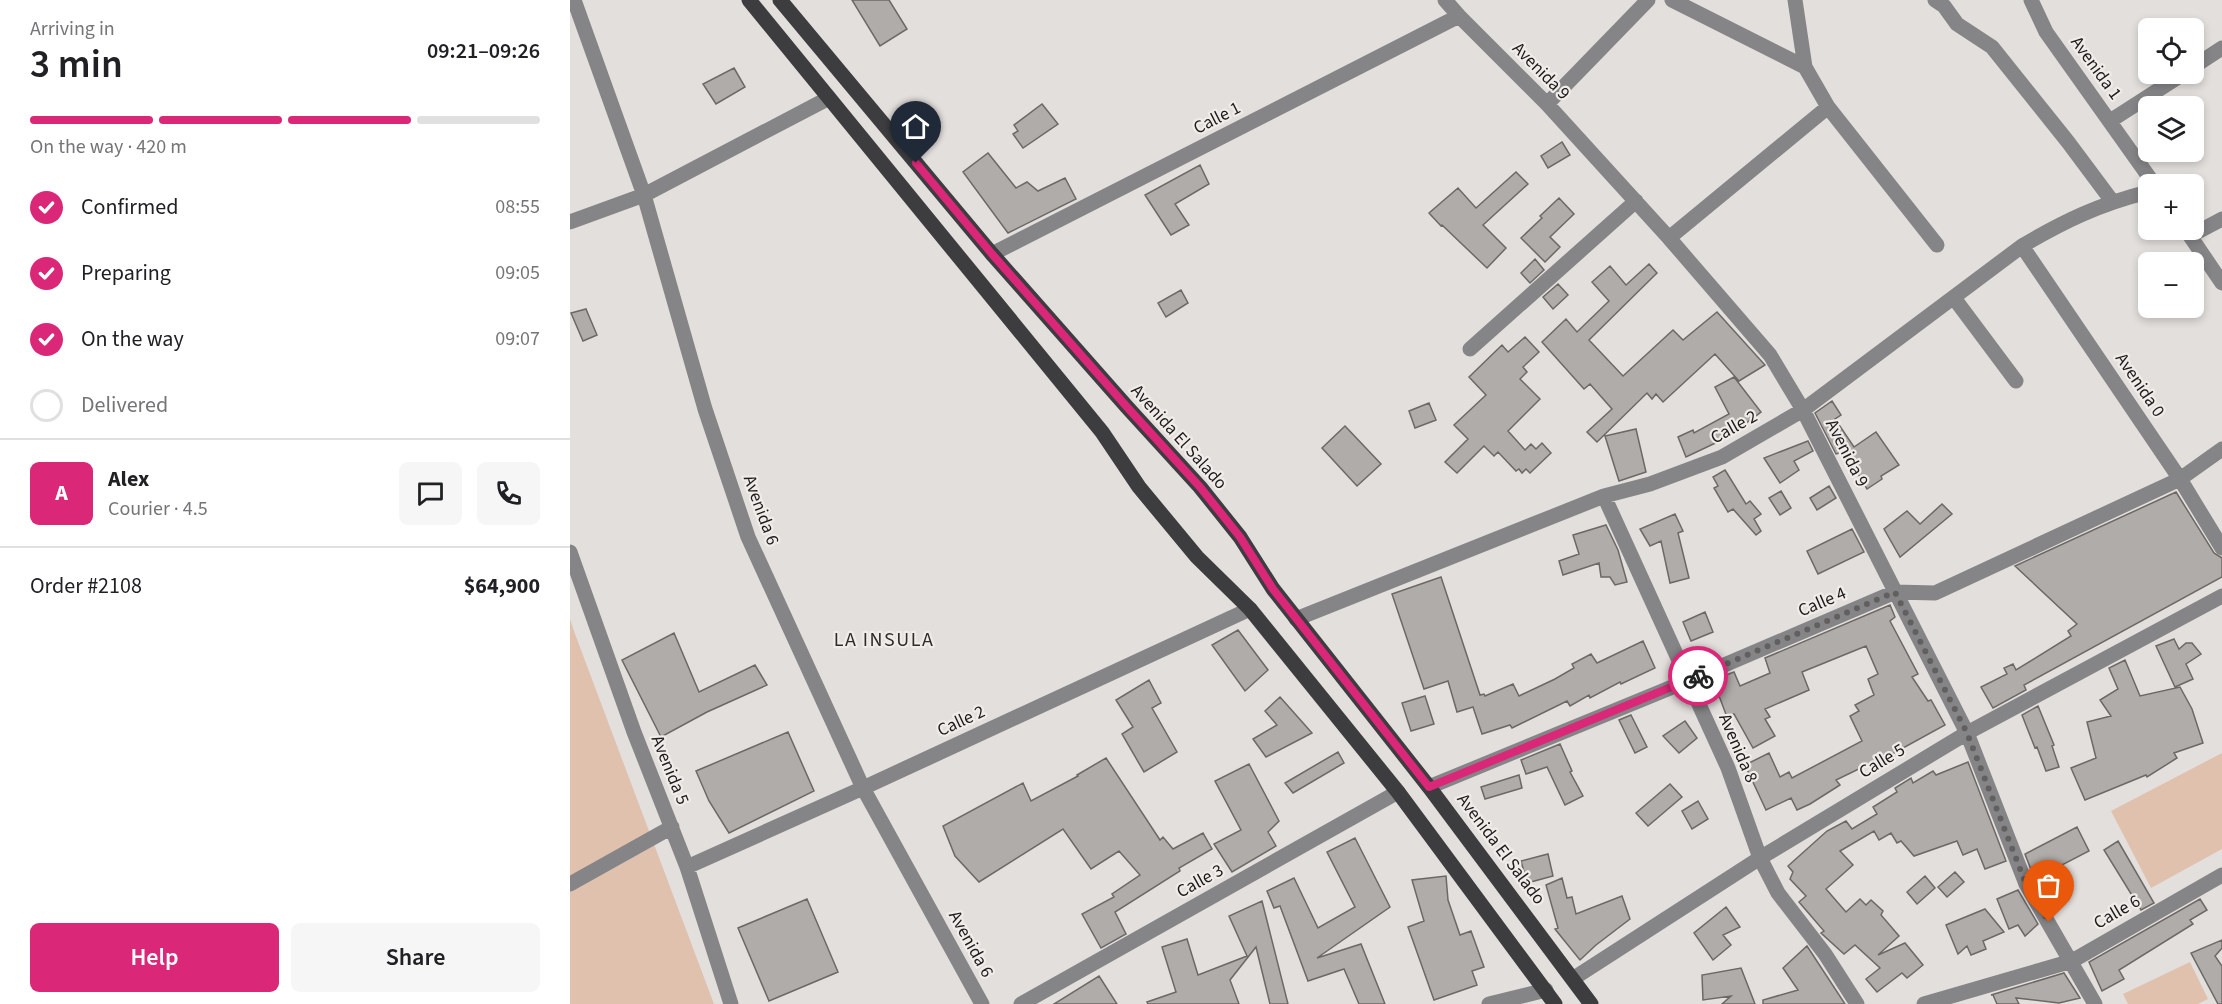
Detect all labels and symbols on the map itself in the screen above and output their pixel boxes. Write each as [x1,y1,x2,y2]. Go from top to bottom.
street label: Avenida 1 [2064,31,2128,105]
street label: Avenida 9 [1506,36,1576,106]
street label: Calle 1 [1189,96,1245,140]
pin [890,101,941,163]
street label: Avenida 0 [2109,348,2171,422]
street label: Avenida El Salado [1125,379,1233,495]
street label: Calle 2 [1706,404,1762,450]
street label: Avenida 9 [1819,415,1875,491]
street label: Avenida 6 [737,472,785,549]
street label: Calle 4 [1794,581,1850,623]
district label: LA INSULA [834,626,934,654]
courier [1668,646,1728,706]
street label: Calle 2 [933,699,989,743]
street label: Avenida 8 [1712,710,1764,786]
street label: Avenida 5 [645,732,695,808]
street label: Calle 5 [1854,737,1910,785]
street label: Avenida El Salado [1451,788,1551,910]
street label: Calle 3 [1172,858,1228,904]
pin [2023,860,2074,922]
street label: Calle 6 [2089,889,2145,935]
street label: Avenida 6 [942,906,1000,982]

